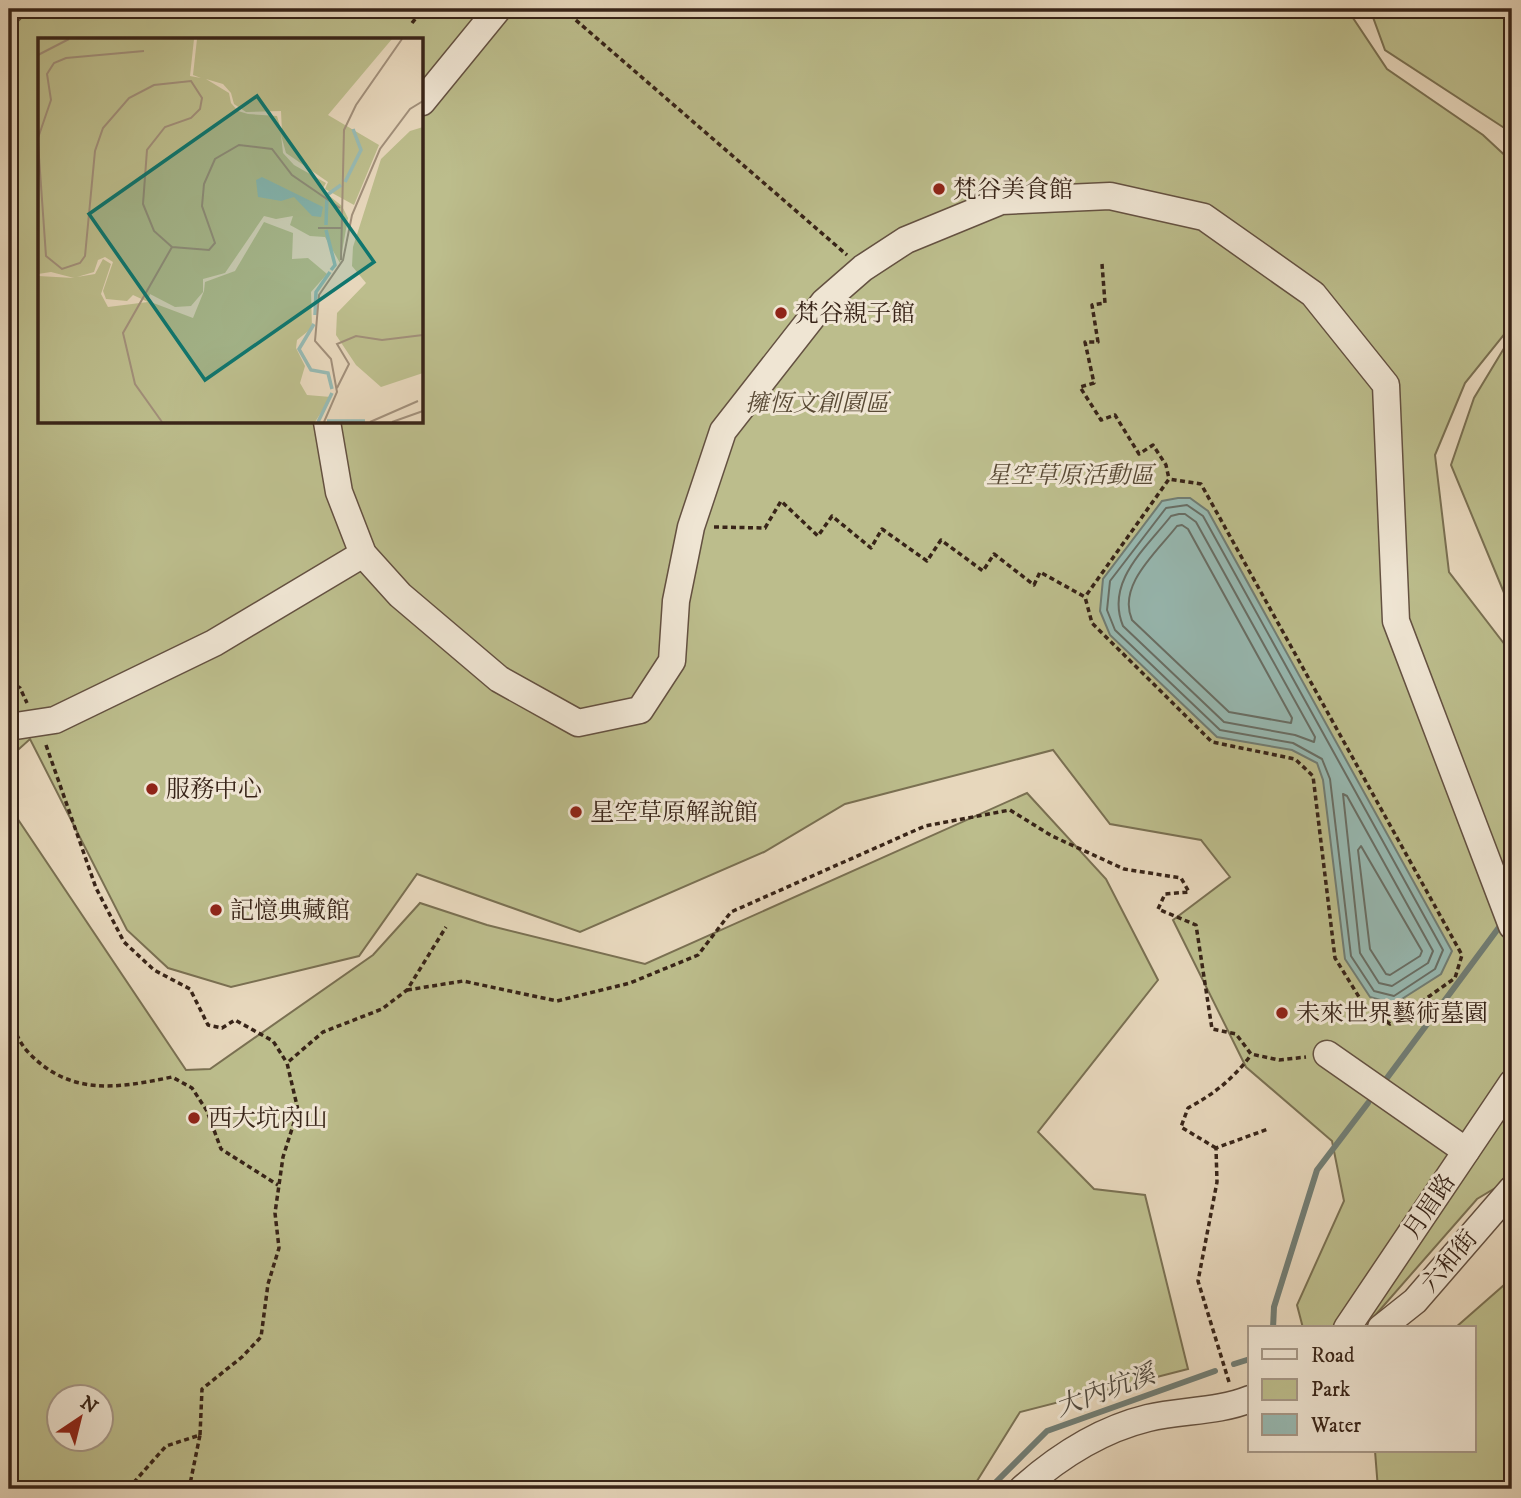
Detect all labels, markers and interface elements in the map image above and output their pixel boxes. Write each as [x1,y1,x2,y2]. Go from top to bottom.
inset map [38,38,424,424]
place label: 梵谷美食館 [953,175,1073,205]
marker: 梵谷美食館 [931,181,947,197]
place label: 梵谷親子館 [795,299,915,329]
marker: 梵谷親子館 [773,305,789,321]
park label: 擁恆文創園區 [745,389,892,419]
park label: 星空草原活動區 [986,461,1157,491]
place label: 服務中心 [166,775,262,805]
marker: 服務中心 [144,781,160,797]
place label: 星空草原解說館 [590,798,758,828]
marker: 星空草原解說館 [568,804,584,820]
place label: 記憶典藏館 [230,896,350,926]
marker: 記憶典藏館 [208,902,224,918]
place label: 未來世界藝術墓園 [1296,999,1488,1029]
marker: 未來世界藝術墓園 [1274,1005,1290,1021]
place label: 西大坑內山 [208,1104,328,1134]
marker: 西大坑內山 [186,1110,202,1126]
street label: 月眉路 [1397,1168,1462,1245]
street label: 六和街 [1415,1224,1484,1299]
legend [1248,1326,1476,1452]
text: Road [1311,1343,1355,1369]
water label: 大內坑溪 [1051,1357,1163,1425]
text: Park [1311,1377,1351,1403]
north arrow [46,1382,116,1452]
text: N [76,1391,102,1419]
text: Water [1310,1413,1361,1439]

